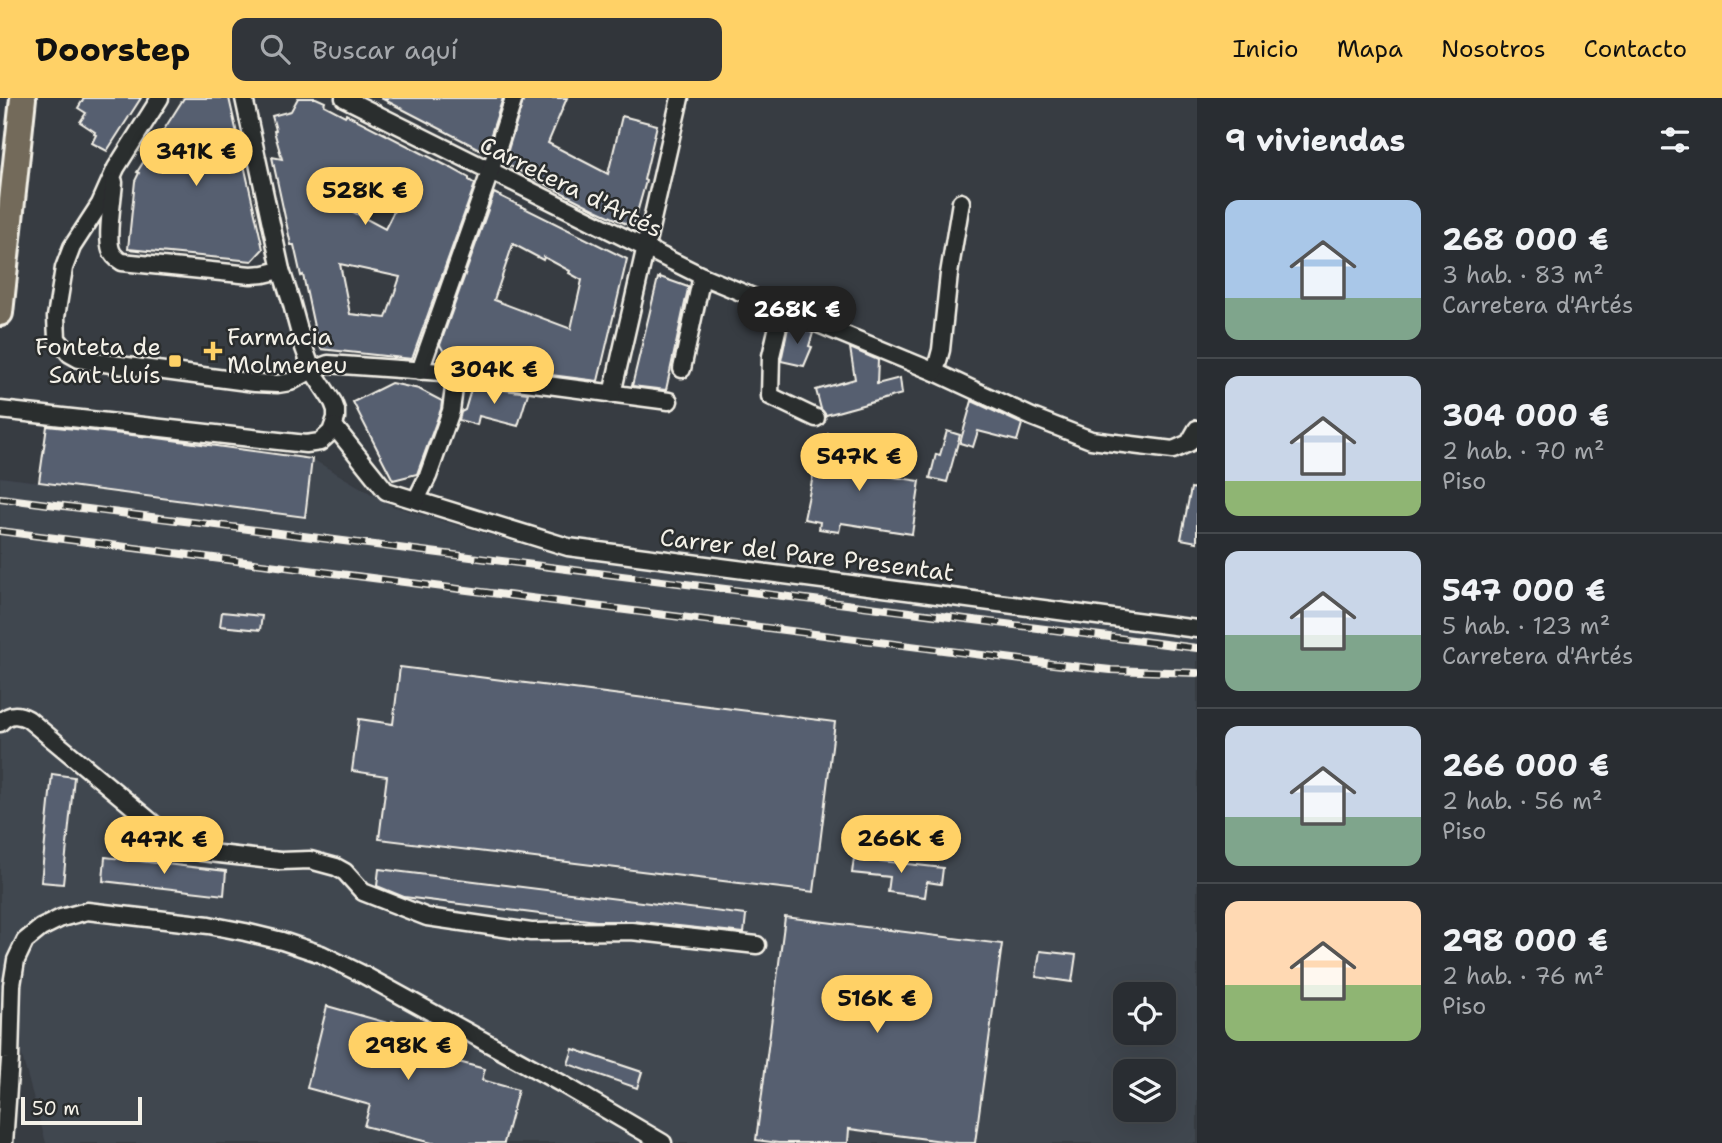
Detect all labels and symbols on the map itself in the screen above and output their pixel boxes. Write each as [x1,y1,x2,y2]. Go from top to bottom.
pin: 341K € [139,129,253,188]
street label: Carretera d'Artés [474,129,668,245]
pin: 528K € [308,167,422,227]
pin: 268K € [740,286,854,346]
place label: Farmacia Molmeneu [227,321,347,381]
place label: Fonteta de Sant Lluís [35,331,161,391]
marker: Farmacia Molmeneu [205,343,221,359]
pin: 304K € [437,346,551,406]
marker: Fonteta de Sant Lluís [167,353,183,369]
pin: 547K € [802,434,916,493]
street label: Carrer del Pare Presentat [658,521,956,589]
pin: 447K € [107,816,221,876]
pin: 266K € [844,816,958,875]
pin: 516K € [820,976,934,1035]
pin: 298K € [351,1023,465,1082]
scale bar [21,1094,142,1126]

